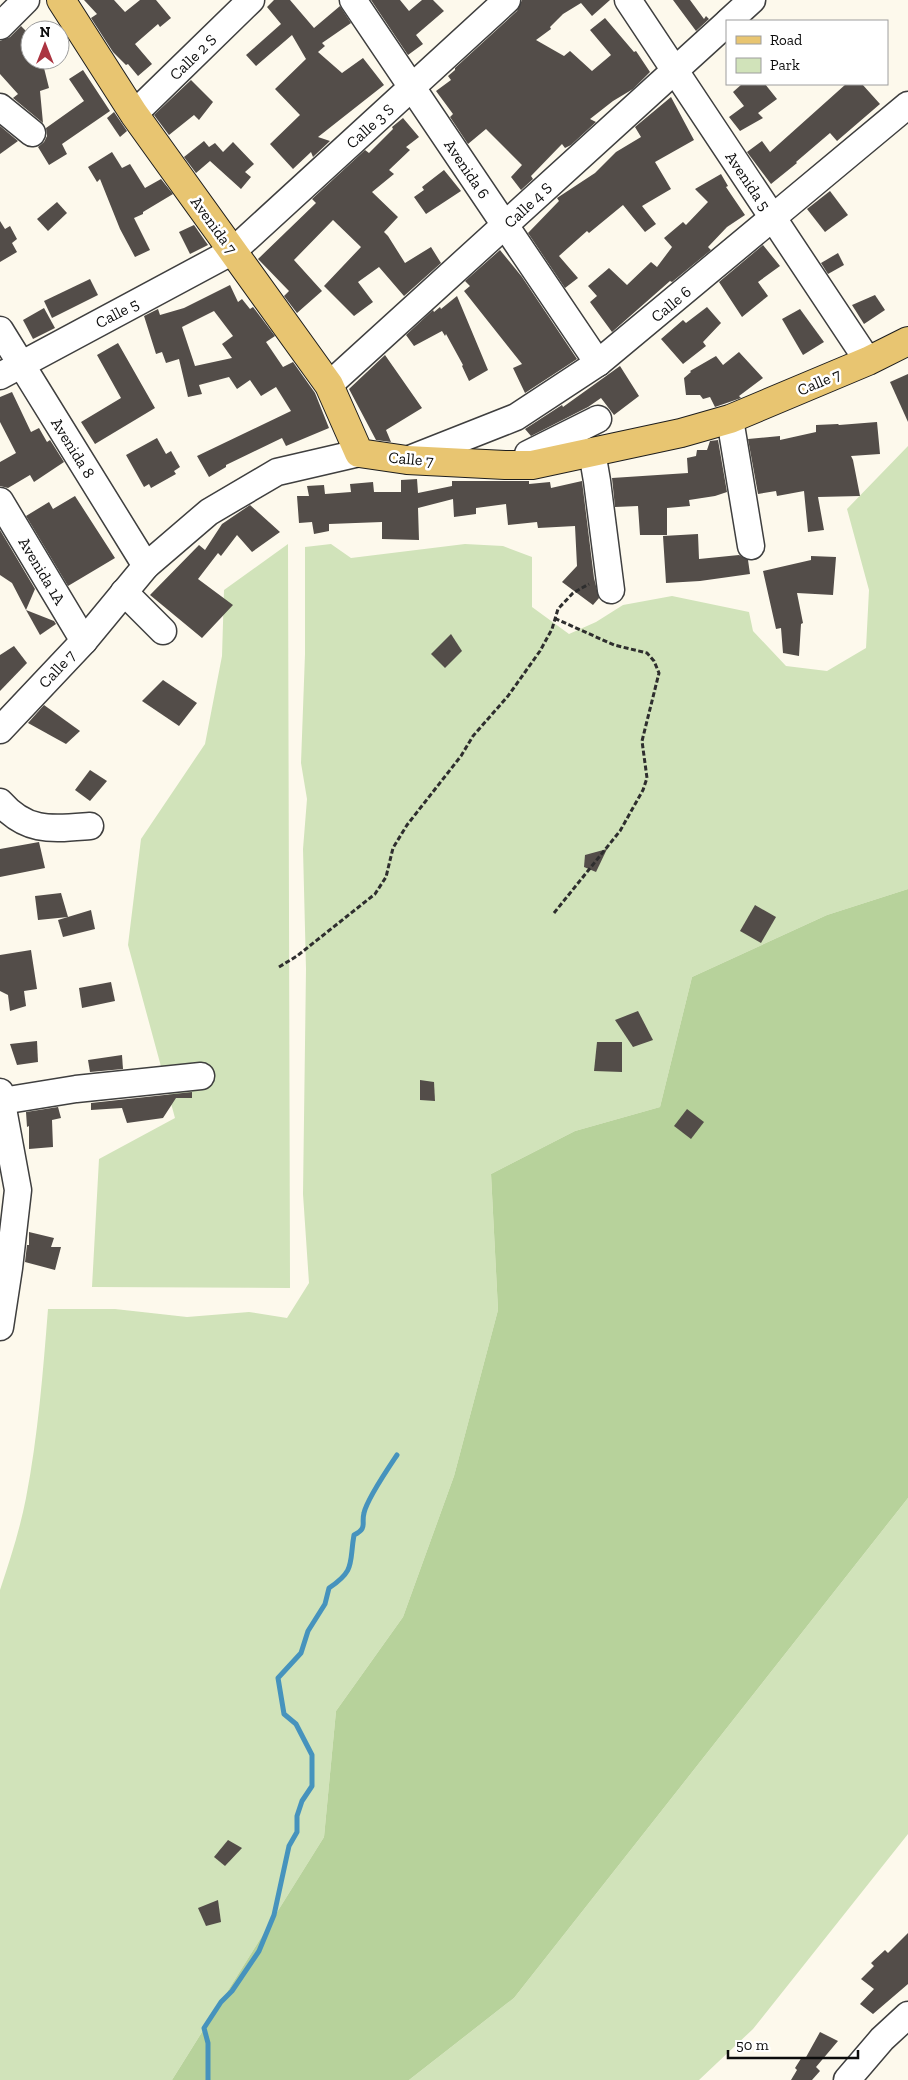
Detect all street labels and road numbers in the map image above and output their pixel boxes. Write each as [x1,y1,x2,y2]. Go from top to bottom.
street label: Calle 2 S [165,30,221,84]
street label: Calle 3 S [342,100,398,152]
street label: Avenida 6 [440,136,494,202]
street label: Avenida 5 [721,148,775,214]
street label: Calle 4 S [500,178,556,232]
street label: Avenida 7 [187,193,241,258]
street label: Calle 6 [647,282,695,326]
street label: Calle 5 [92,294,142,332]
street label: Calle 7 [794,364,844,400]
street label: Avenida 8 [47,414,99,482]
street label: Calle 7 [388,448,435,470]
street label: Avenida 1A [14,534,70,609]
street label: Calle 7 [35,646,80,692]

